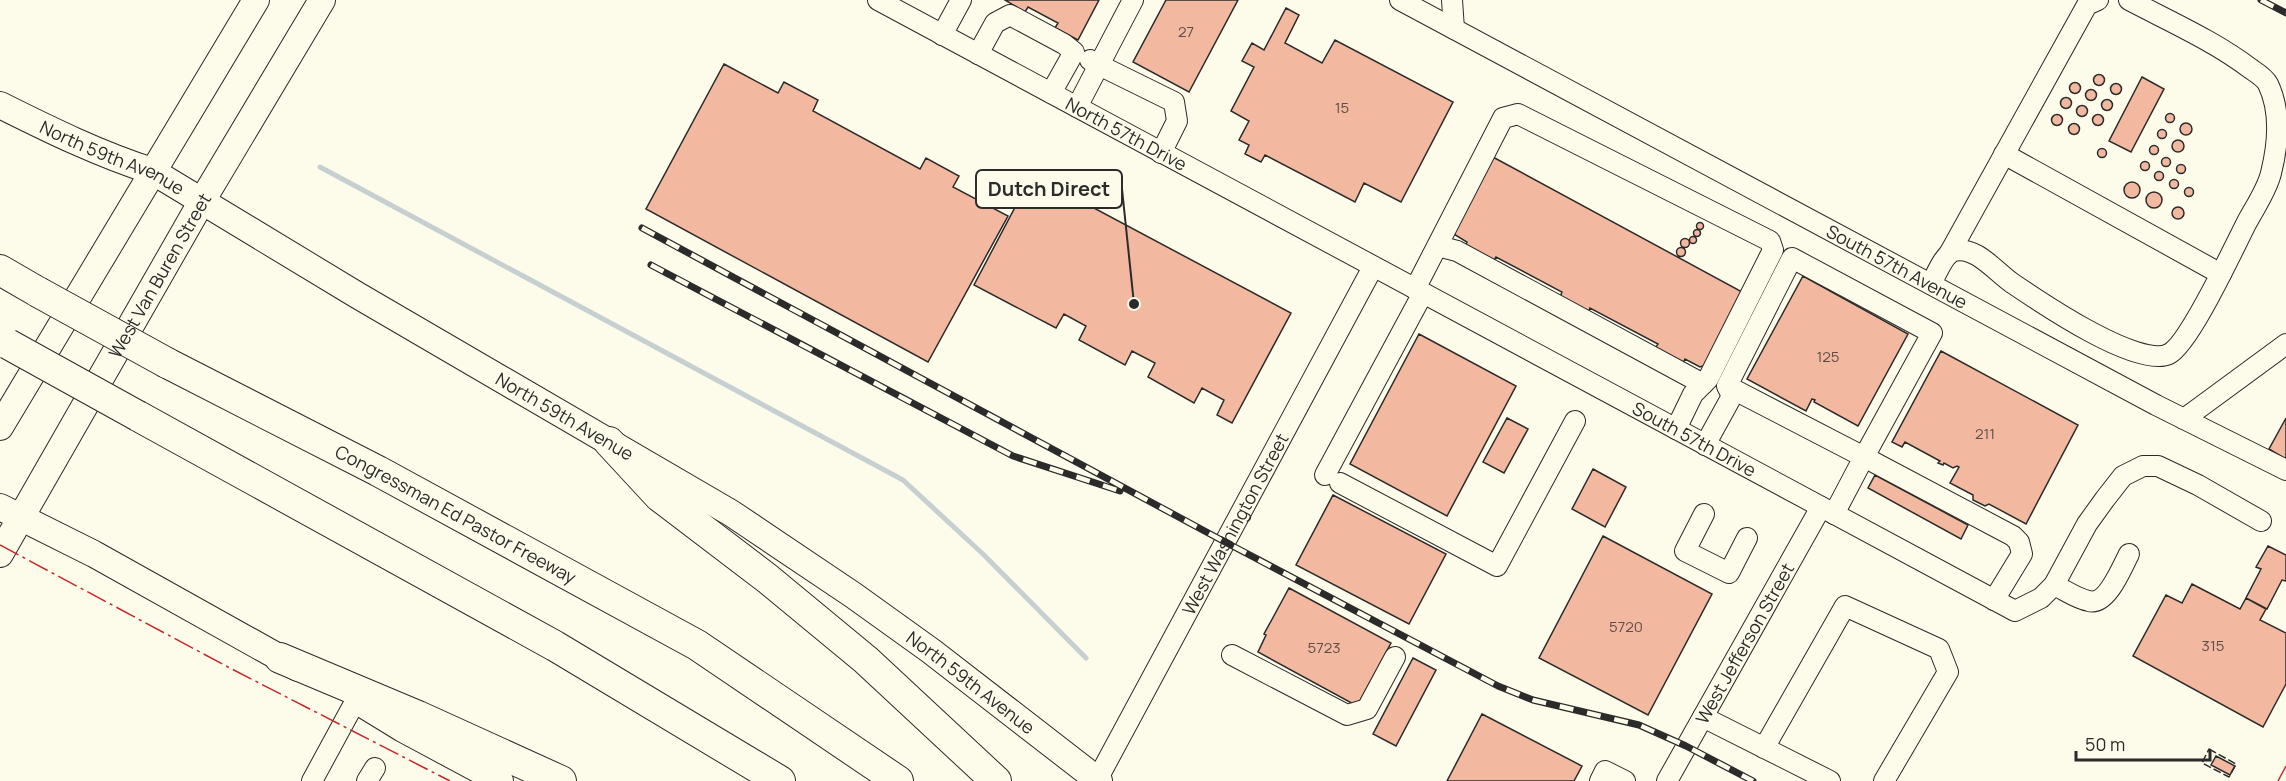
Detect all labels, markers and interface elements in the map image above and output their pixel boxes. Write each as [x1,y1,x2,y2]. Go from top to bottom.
house number: 27 [1178,21,1194,42]
street label: North 57th Drive [1062,91,1191,176]
house number: 15 [1335,97,1349,118]
street label: North 59th Avenue [36,115,189,200]
callout: Dutch Direct [976,170,1122,208]
text: Dutch Direct [988,175,1110,202]
street label: West Van Buren Street [103,188,216,362]
street label: South 57th Avenue [1822,219,1972,314]
house number: 125 [1816,346,1840,367]
street label: North 59th Avenue [491,367,638,466]
street label: South 57th Drive [1628,396,1761,482]
house number: 211 [1975,423,1995,444]
street label: West Washington Street [1176,429,1294,619]
street label: Congressman Ed Pastor Freeway [331,439,581,589]
street label: West Jefferson Street [1690,558,1799,728]
house number: 5720 [1609,616,1643,637]
street label: North 59th Avenue [902,625,1040,739]
house number: 315 [2202,635,2224,656]
house number: 5723 [1307,637,1341,658]
scale bar [2076,724,2210,762]
text: 50 m [2085,732,2125,756]

